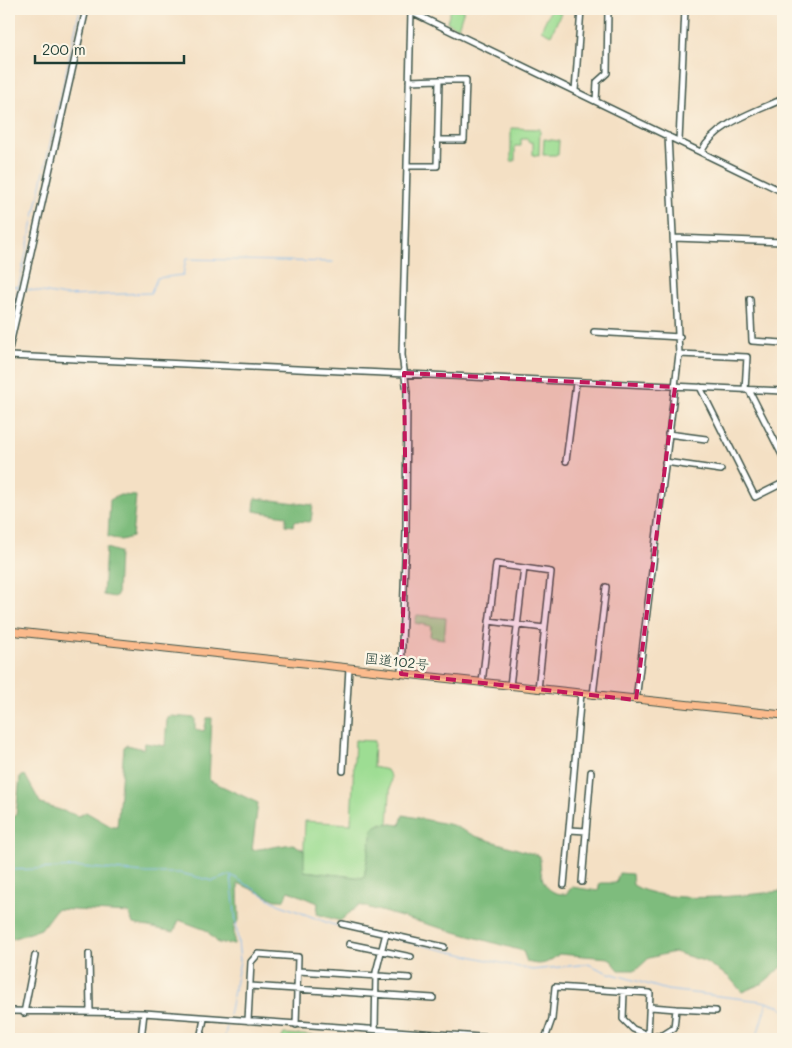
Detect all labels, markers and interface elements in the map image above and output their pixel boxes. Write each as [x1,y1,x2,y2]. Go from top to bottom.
scale bar [35,32,184,64]
text: 200 m [42,39,86,59]
street label: 国道102号 [364,648,430,674]

